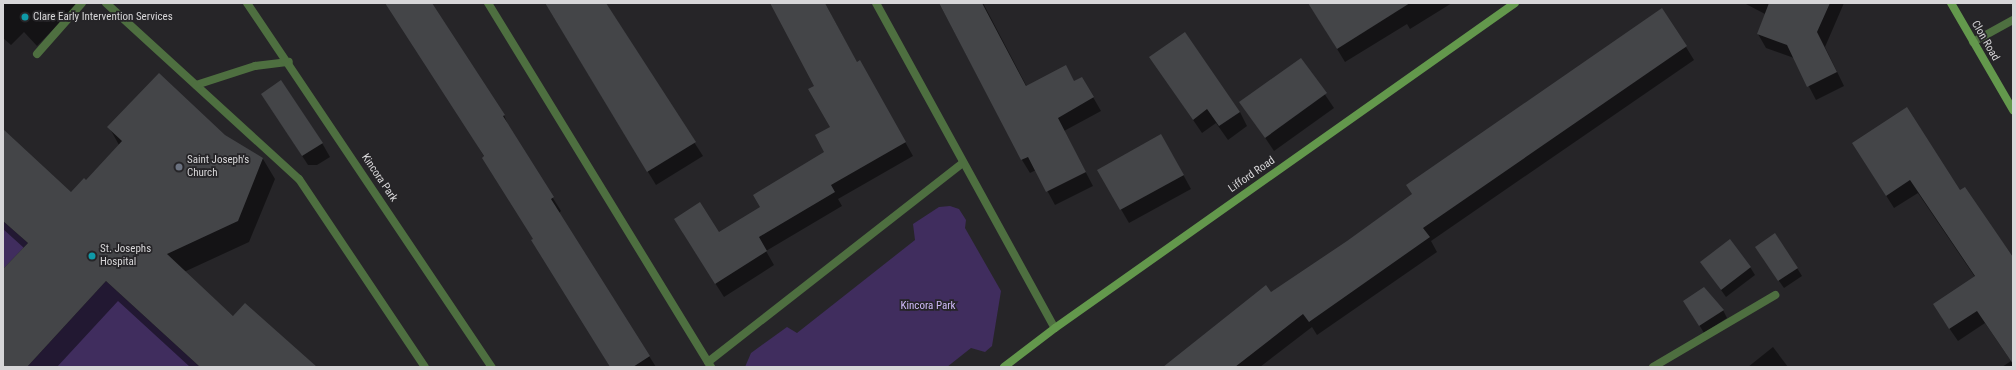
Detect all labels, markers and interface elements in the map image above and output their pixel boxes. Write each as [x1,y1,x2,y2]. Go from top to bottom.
place label: Clare Early Intervention Services [33,10,173,24]
marker: Clare Early Intervention Services [20,12,30,22]
street label: Clon Road [1968,19,2002,63]
street label: Kincora Park [358,152,400,204]
place label: Saint Joseph's Church [187,154,249,180]
street label: Lifford Road [1226,154,1278,196]
marker: Saint Joseph's Church [174,162,184,172]
place label: St. Josephs Hospital [100,243,151,269]
marker: St. Josephs Hospital [87,251,97,261]
park label: Kincora Park [900,299,956,313]

